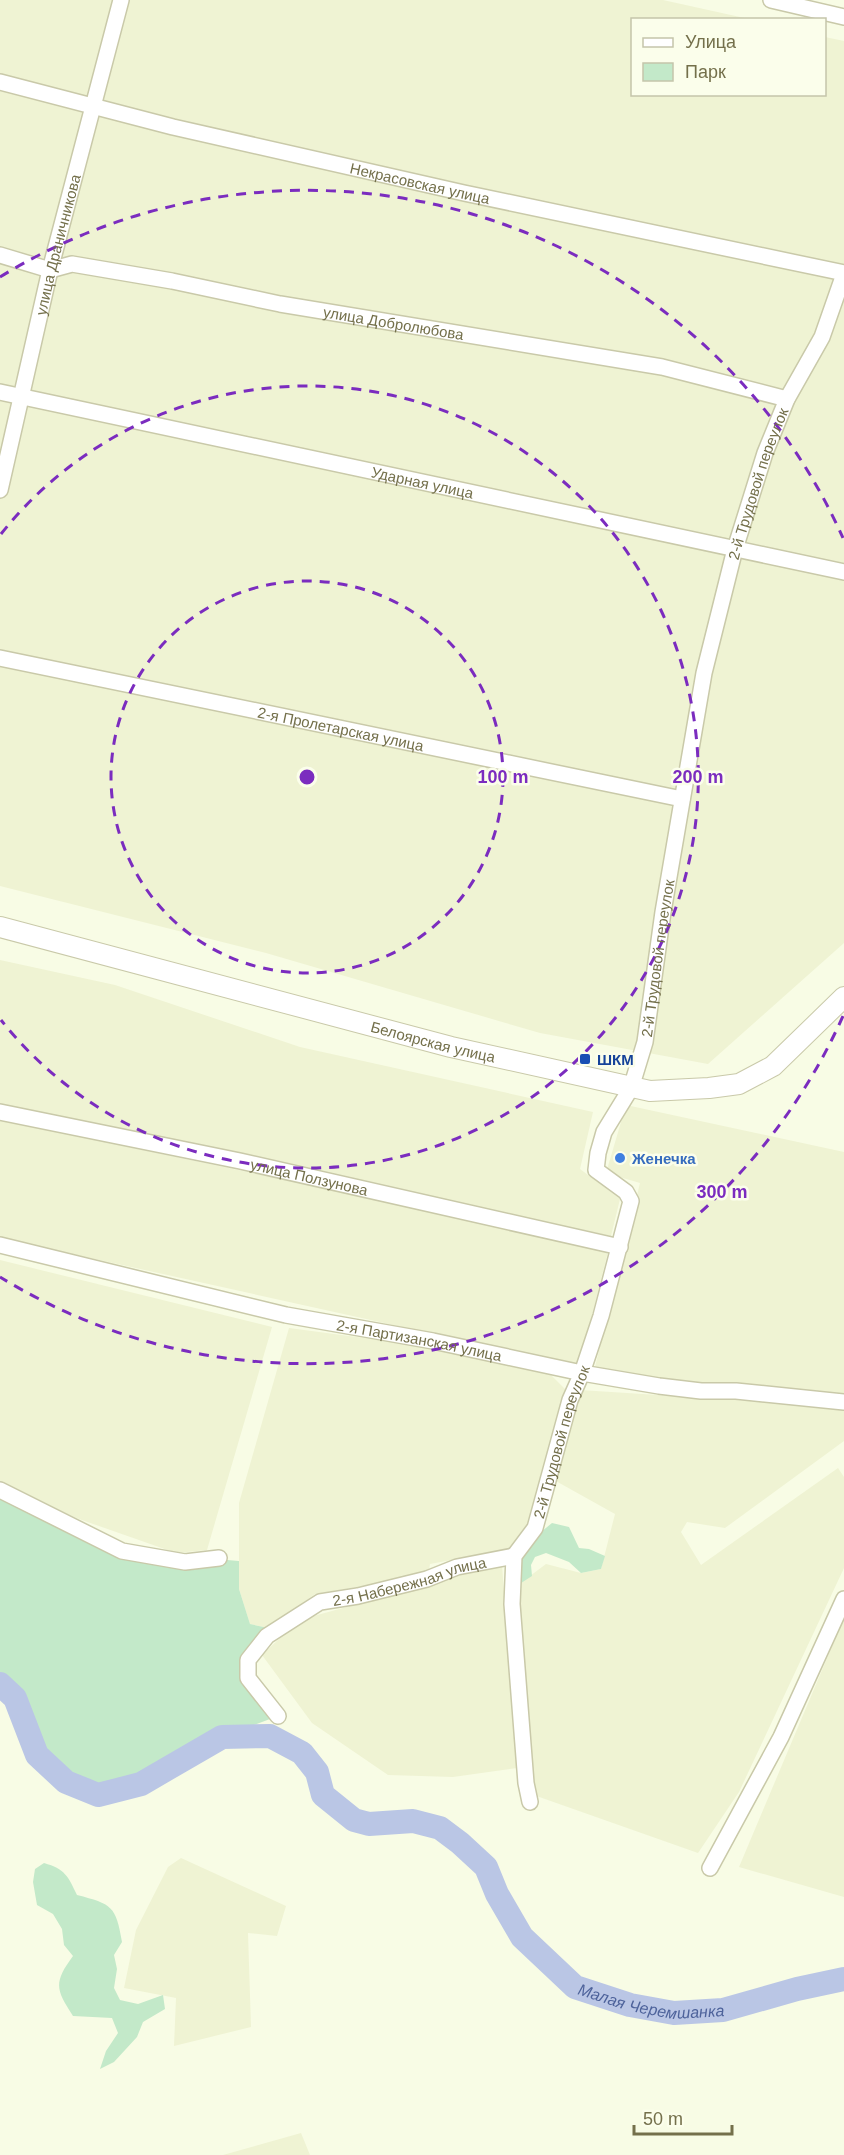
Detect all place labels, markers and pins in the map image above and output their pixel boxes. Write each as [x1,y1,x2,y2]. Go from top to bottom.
centre of rings [297,767,317,787]
place label: ШКМ [597,1051,634,1068]
marker: ШКМ [578,1052,592,1066]
place label: Женечка [631,1150,696,1167]
marker: Женечка [613,1151,627,1165]

